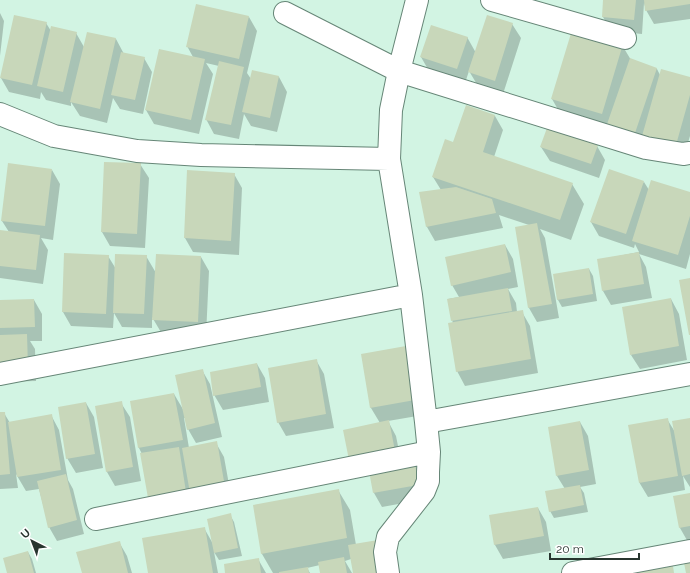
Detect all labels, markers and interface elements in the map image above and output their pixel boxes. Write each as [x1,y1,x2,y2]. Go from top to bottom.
north arrow [12,521,52,561]
text: U [18,526,33,542]
scale bar [550,535,639,561]
text: 20 m [556,542,584,556]

